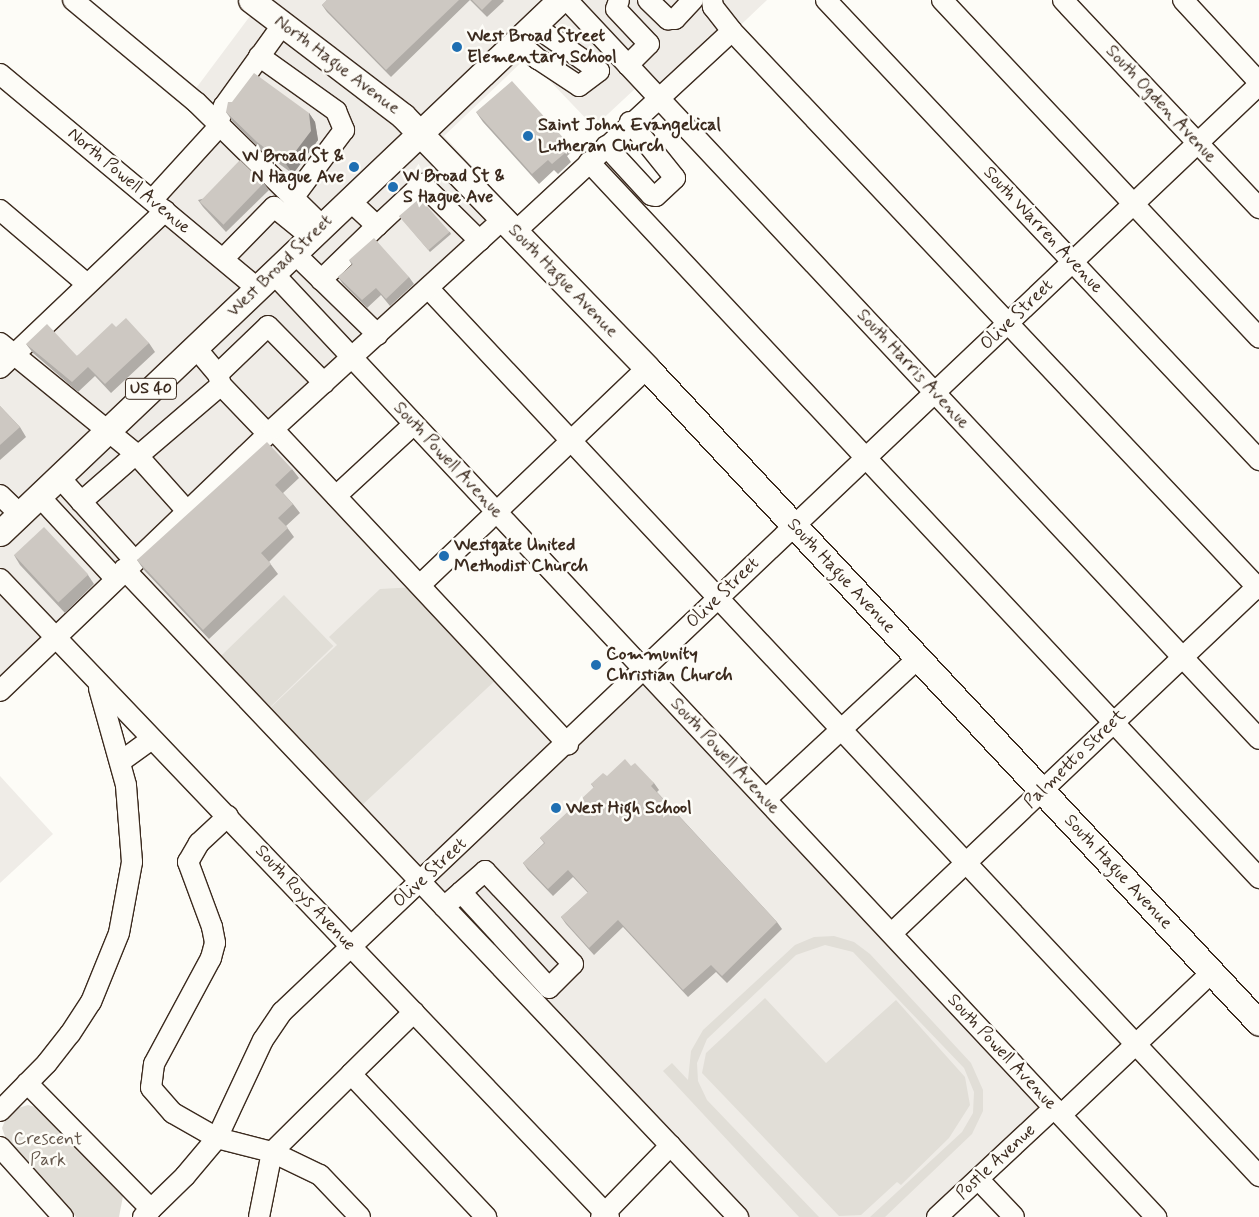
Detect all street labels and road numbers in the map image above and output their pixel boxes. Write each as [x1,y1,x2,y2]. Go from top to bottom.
street label: North Hague Avenue [270,11,404,119]
street label: South Ogden Avenue [1100,39,1222,169]
street label: North Powell Avenue [64,124,194,238]
street label: South Warren Avenue [979,163,1107,297]
street label: West Broad Street [222,209,338,323]
street label: South Hague Avenue [503,220,623,342]
street label: Olive Street [975,274,1059,356]
street label: South Harris Avenue [853,305,973,433]
road number: US 40 [125,376,177,402]
street label: South Powell Avenue [389,398,507,522]
street label: South Hague Avenue [782,514,900,638]
street label: Olive Street [681,552,765,634]
street label: South Powell Avenue [666,694,784,818]
street label: Palmetto Street [1019,705,1131,813]
street label: South Hague Avenue [1059,810,1177,934]
street label: Olive Street [388,832,472,914]
street label: South Roys Avenue [249,840,361,956]
street label: South Powell Avenue [943,990,1061,1114]
street label: Postle Avenue [951,1119,1041,1205]

